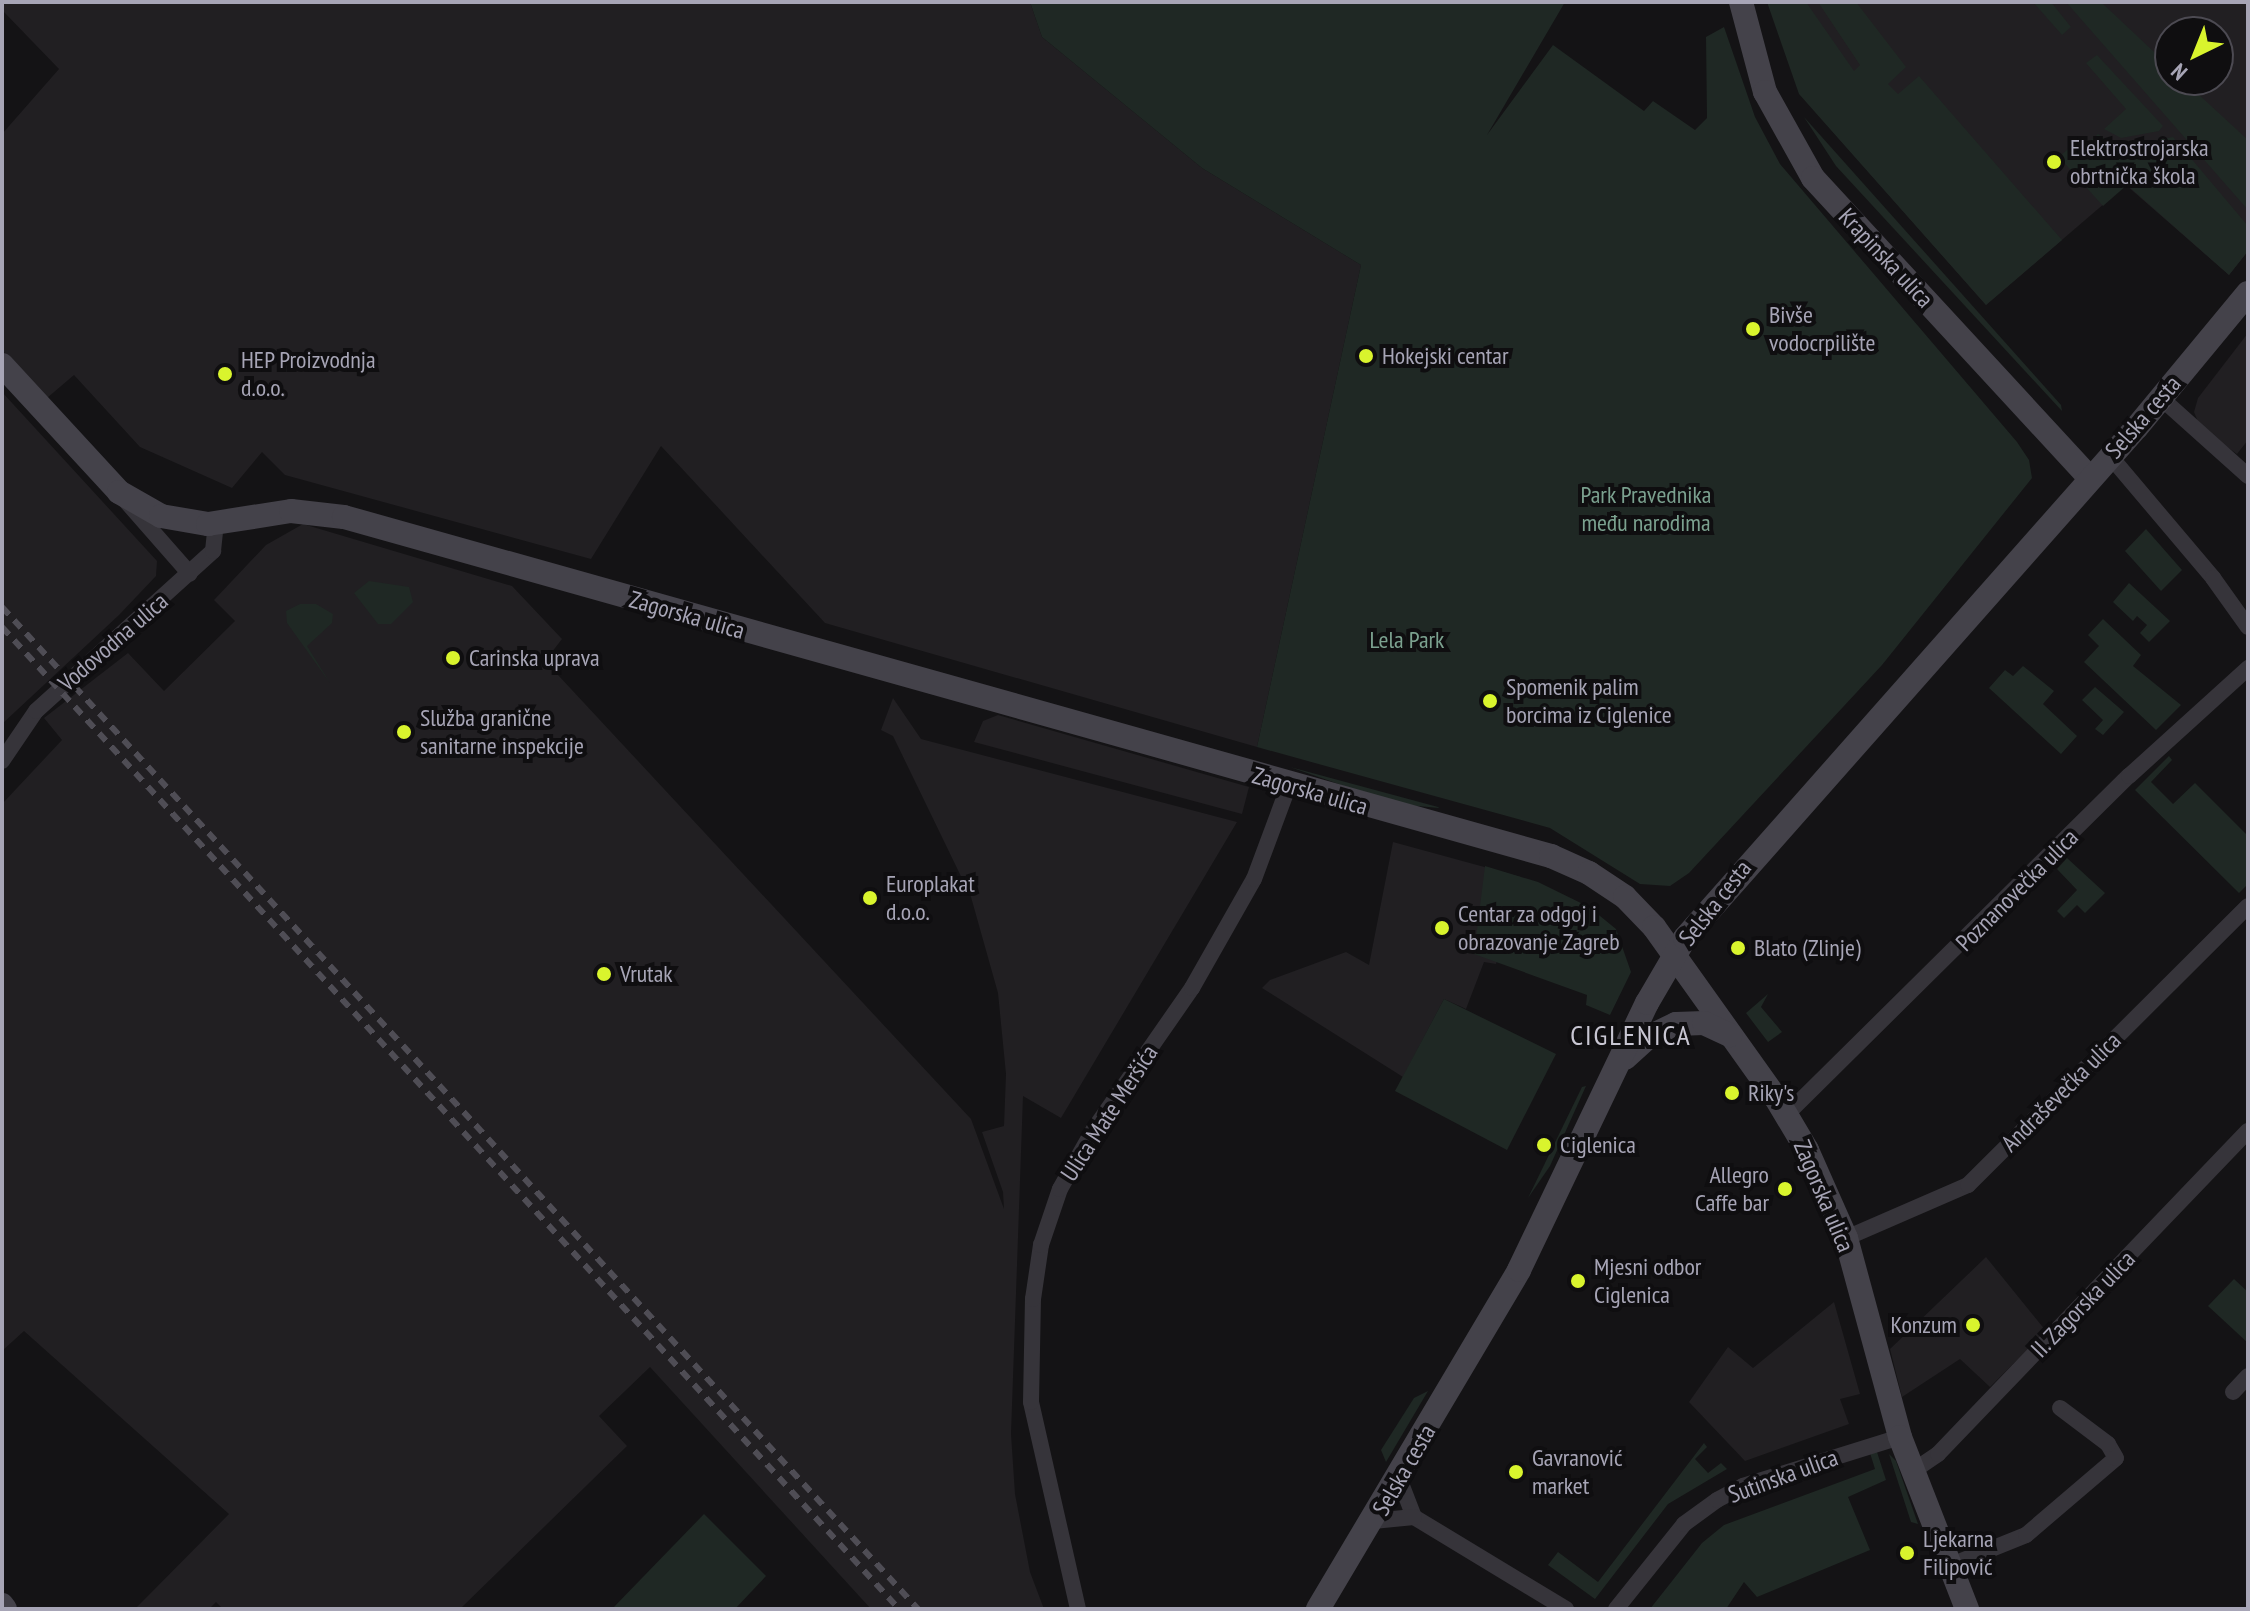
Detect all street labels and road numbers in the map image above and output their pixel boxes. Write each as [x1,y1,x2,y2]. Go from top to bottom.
street label: Krapinska ulica [1833,202,1939,314]
street label: Selska cesta [2099,370,2187,464]
street label: Zagorska ulica [626,585,748,645]
street label: Vodovodna ulica [52,587,174,697]
street label: Zagorska ulica [1249,761,1371,821]
street label: Poznanovečka ulica [1950,823,2084,957]
street label: Selska cesta [1673,855,1757,951]
street label: Andraševečka ulica [1995,1026,2127,1158]
street label: Ulica Mate Meršića [1054,1040,1164,1186]
street label: Zagorska ulica [1788,1136,1860,1256]
street label: II. Zagorska ulica [2024,1244,2142,1364]
street label: Selska cesta [1366,1419,1442,1521]
street label: Sutinska ulica [1724,1443,1842,1509]

